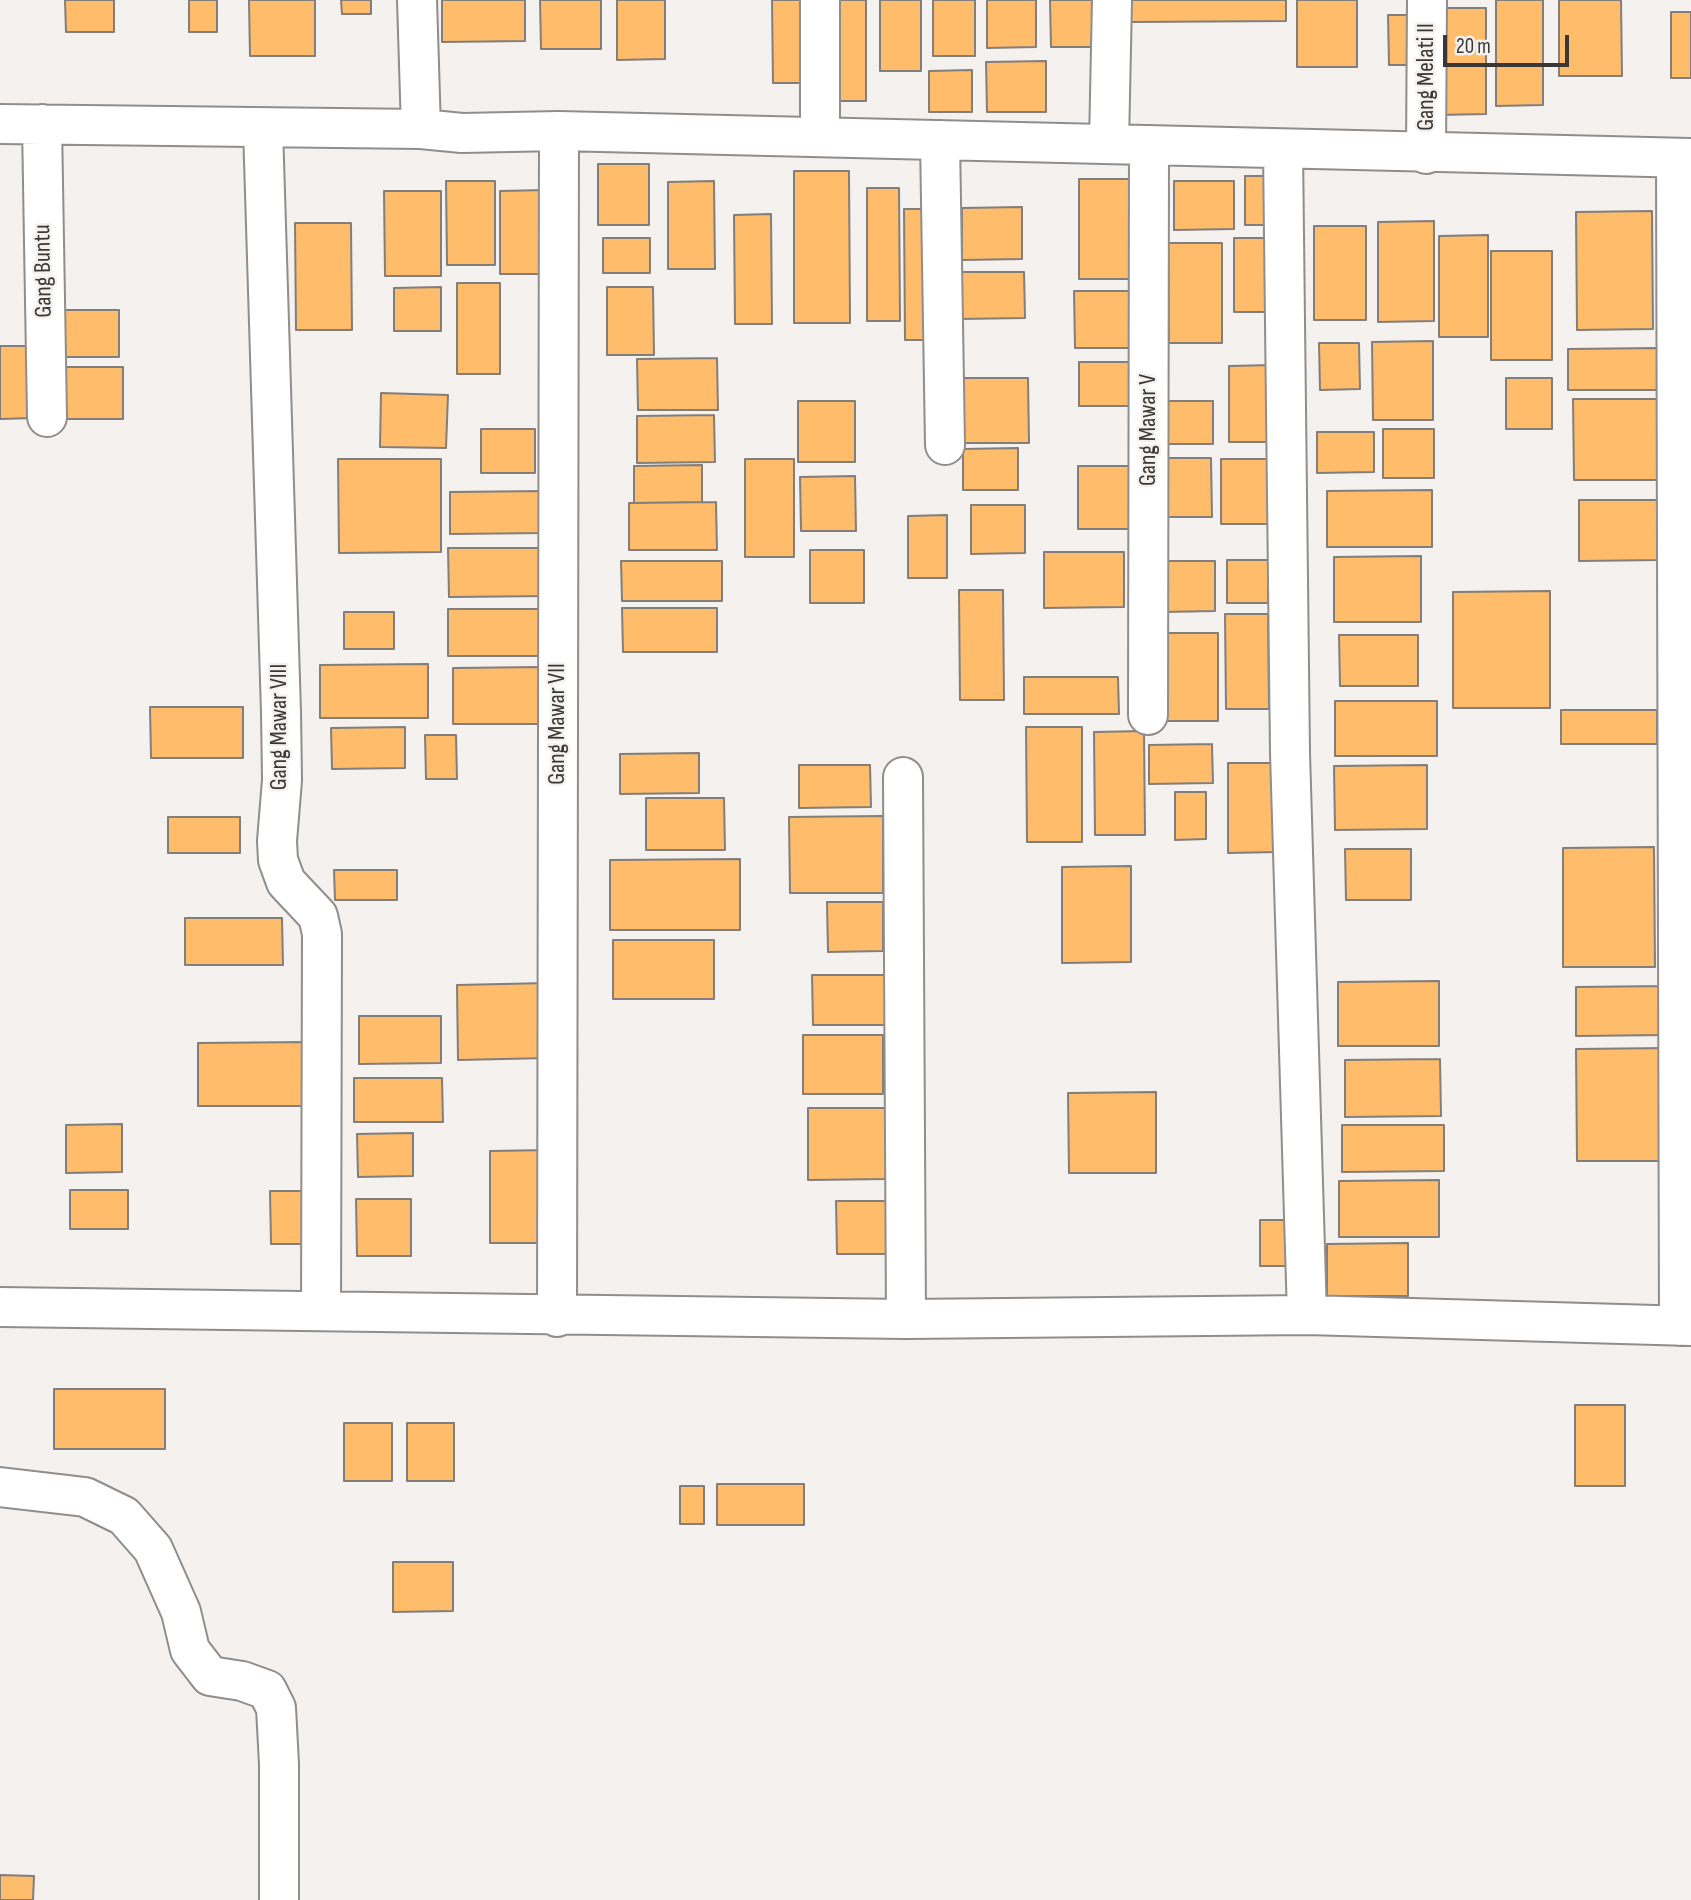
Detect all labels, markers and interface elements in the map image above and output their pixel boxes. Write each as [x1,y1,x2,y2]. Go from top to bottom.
scale bar [1446,21,1572,65]
street label: Gang Melati II [1413,23,1441,131]
text: 20 m [1456,34,1491,59]
street label: Gang Buntu [29,224,59,318]
street label: Gang Mawar V [1135,374,1163,486]
street label: Gang Mawar VII [544,663,572,785]
street label: Gang Mawar VIII [266,664,294,790]

